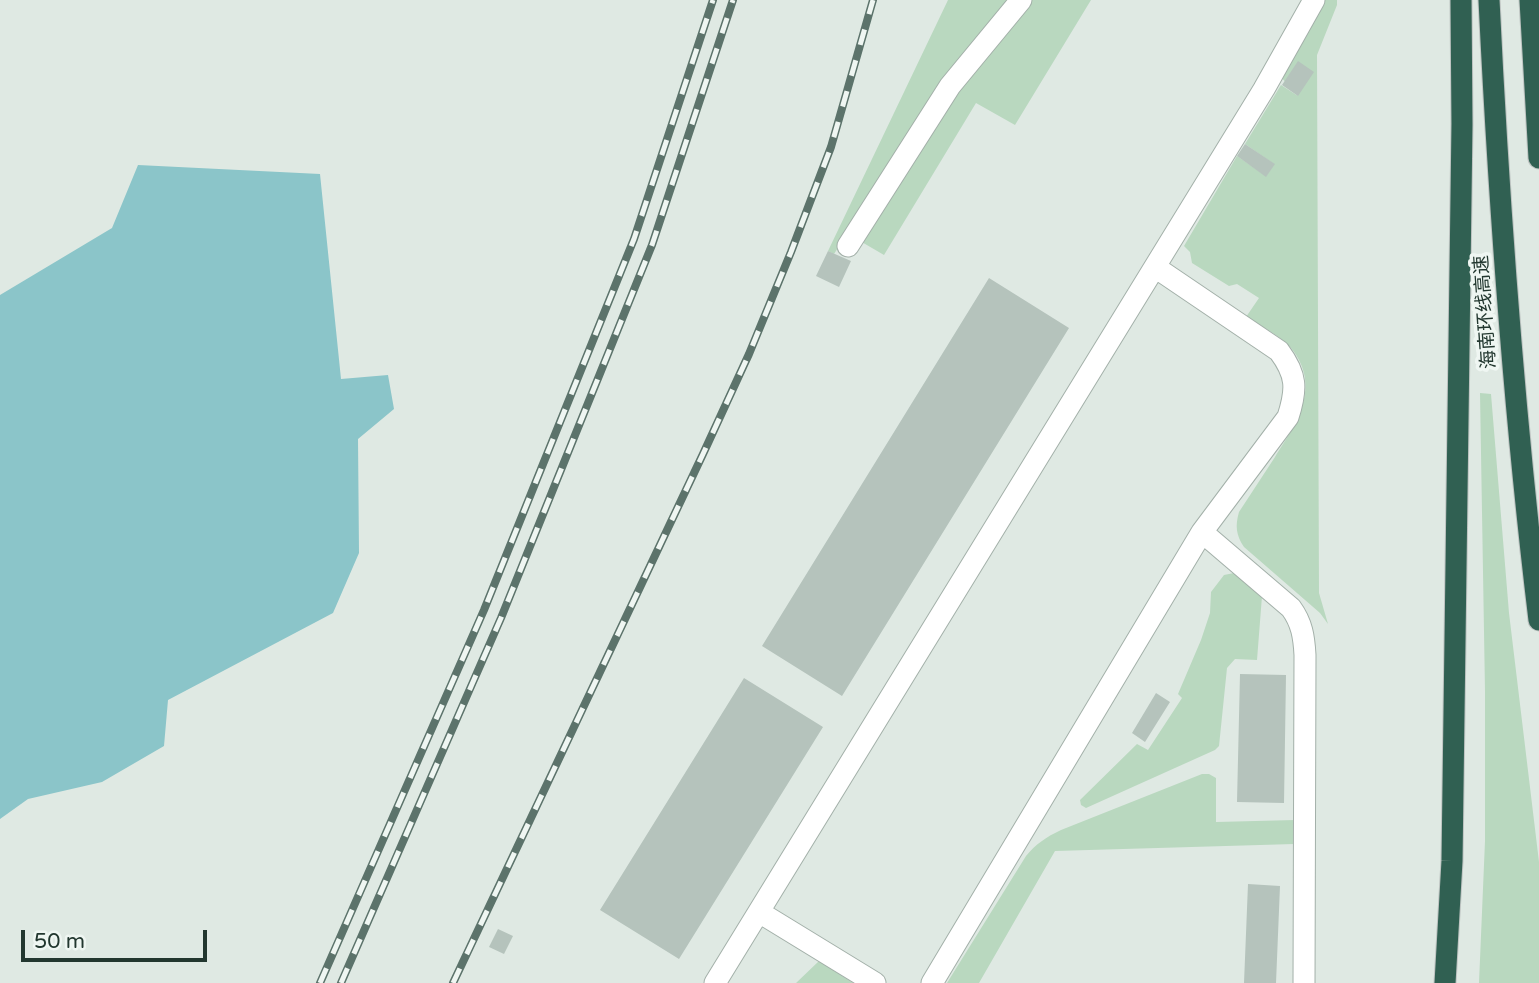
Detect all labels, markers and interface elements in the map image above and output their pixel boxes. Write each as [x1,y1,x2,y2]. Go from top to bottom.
street label: 海南环线高速 [1471,254,1501,370]
scale bar [24,916,210,960]
text: 50 m [34,929,85,954]

